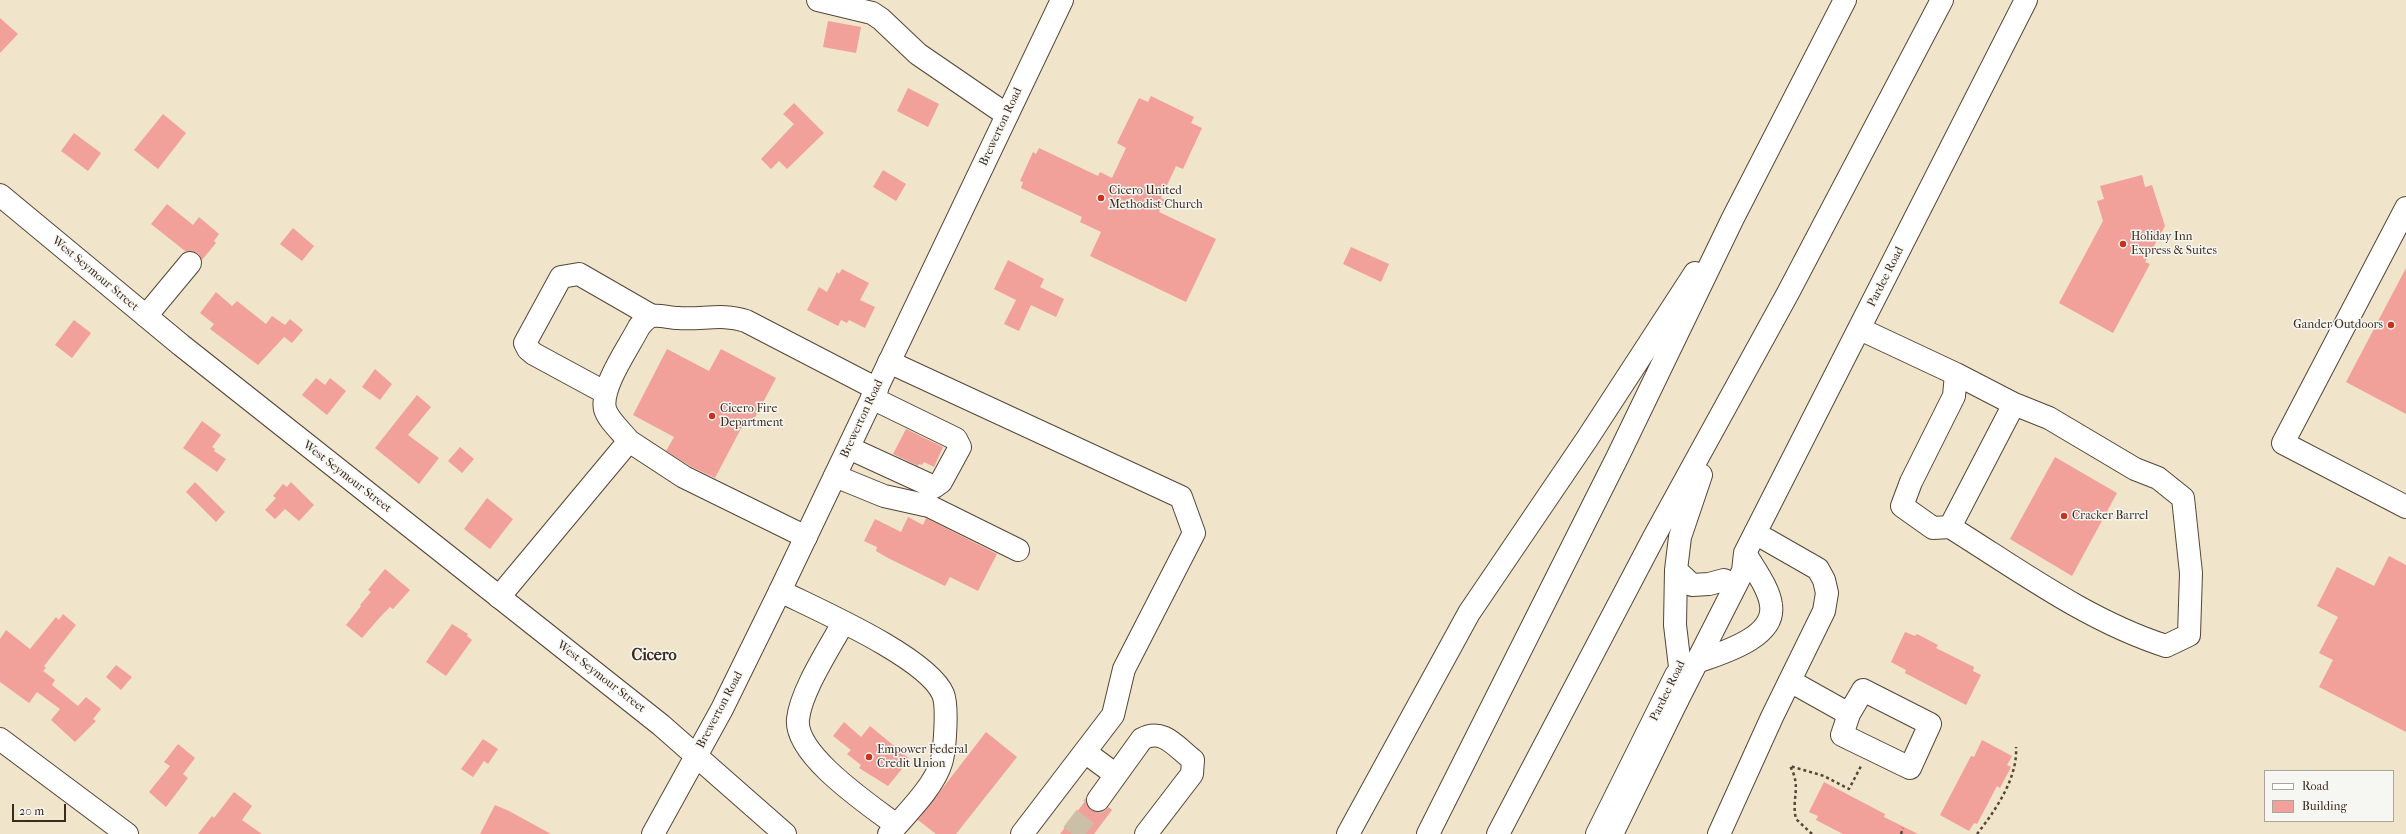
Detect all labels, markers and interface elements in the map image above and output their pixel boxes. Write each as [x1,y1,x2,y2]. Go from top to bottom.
street label: Brewerton Road [977,85,1025,169]
place label: Cicero United Methodist Church [1109,184,1203,212]
marker: Cicero United Methodist Church [1096,193,1106,203]
place label: Holiday Inn Express & Suites [2131,230,2217,258]
street label: West Seymour Street [49,234,141,314]
marker: Holiday Inn Express & Suites [2118,239,2128,249]
street label: Pardee Road [1865,245,1907,309]
place label: Gander Outdoors [2293,318,2383,332]
marker: Gander Outdoors [2386,320,2396,330]
street label: Brewerton Road [838,377,886,461]
place label: Cicero Fire Department [720,402,784,430]
marker: Cicero Fire Department [707,411,717,421]
street label: West Seymour Street [300,438,394,516]
place label: Cracker Barrel [2072,509,2148,523]
marker: Cracker Barrel [2059,511,2069,521]
street label: West Seymour Street [554,638,648,716]
district label: Cicero [631,646,677,666]
street label: Pardee Road [1647,658,1689,724]
street label: Brewerton Road [694,669,746,751]
place label: Empower Federal Credit Union [877,743,968,771]
marker: Empower Federal Credit Union [864,752,874,762]
legend [2264,770,2394,822]
text: Road [2302,779,2329,793]
scale bar [14,796,68,822]
text: Building [2302,799,2347,813]
text: 20 m [19,804,44,818]

